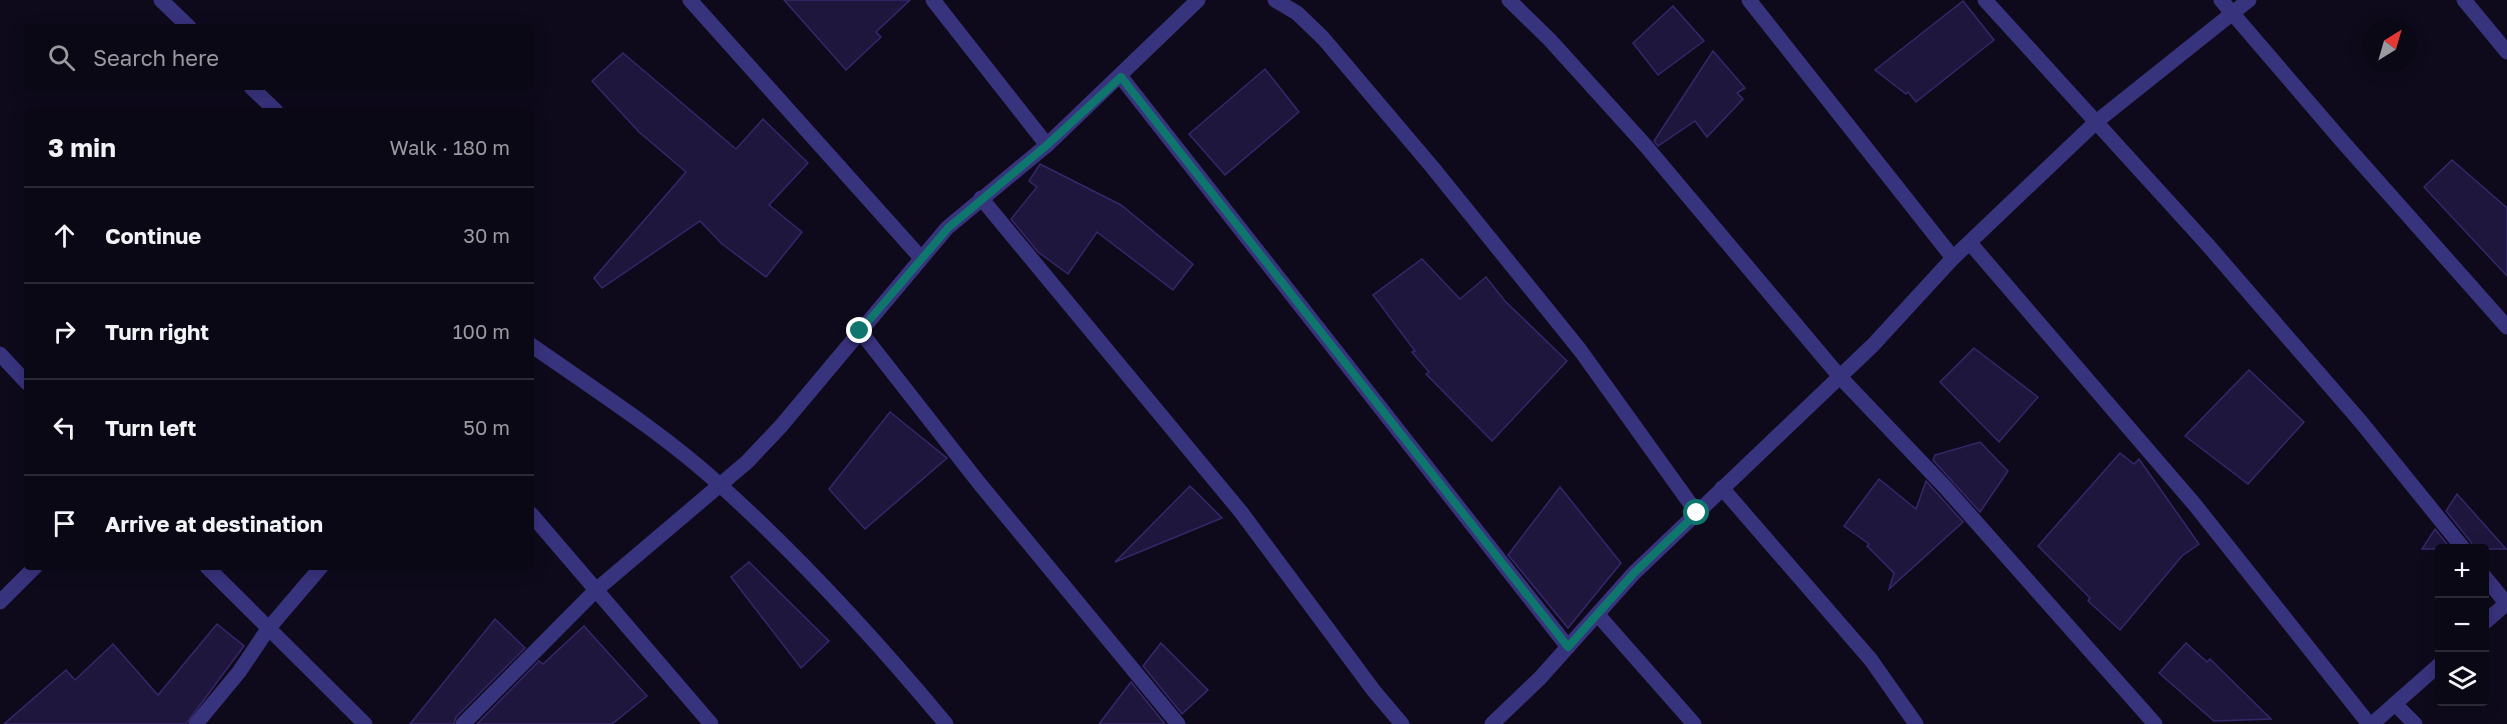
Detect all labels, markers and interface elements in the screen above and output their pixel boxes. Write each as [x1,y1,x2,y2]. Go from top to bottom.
north arrow [2363,18,2417,72]
search box [24,24,534,90]
icon: search [45,41,78,74]
text: Search here [93,44,219,71]
text: 3 min [48,132,116,163]
text: Walk · 180 m [390,135,510,159]
icon: ahead [48,219,81,252]
text: Continue [105,222,201,249]
text: 30 m [463,223,510,247]
icon: right [48,315,81,348]
route end [846,317,872,343]
text: Turn right [105,318,209,345]
text: 100 m [453,319,510,343]
icon: left [48,411,81,444]
text: Turn left [105,414,196,441]
text: 50 m [463,415,510,439]
route start [1683,499,1709,525]
icon: arrive [48,507,81,540]
text: Arrive at destination [105,510,323,537]
map controls [2435,544,2489,706]
button: + [2435,544,2489,598]
button: − [2435,598,2489,652]
button: layers [2435,652,2489,706]

